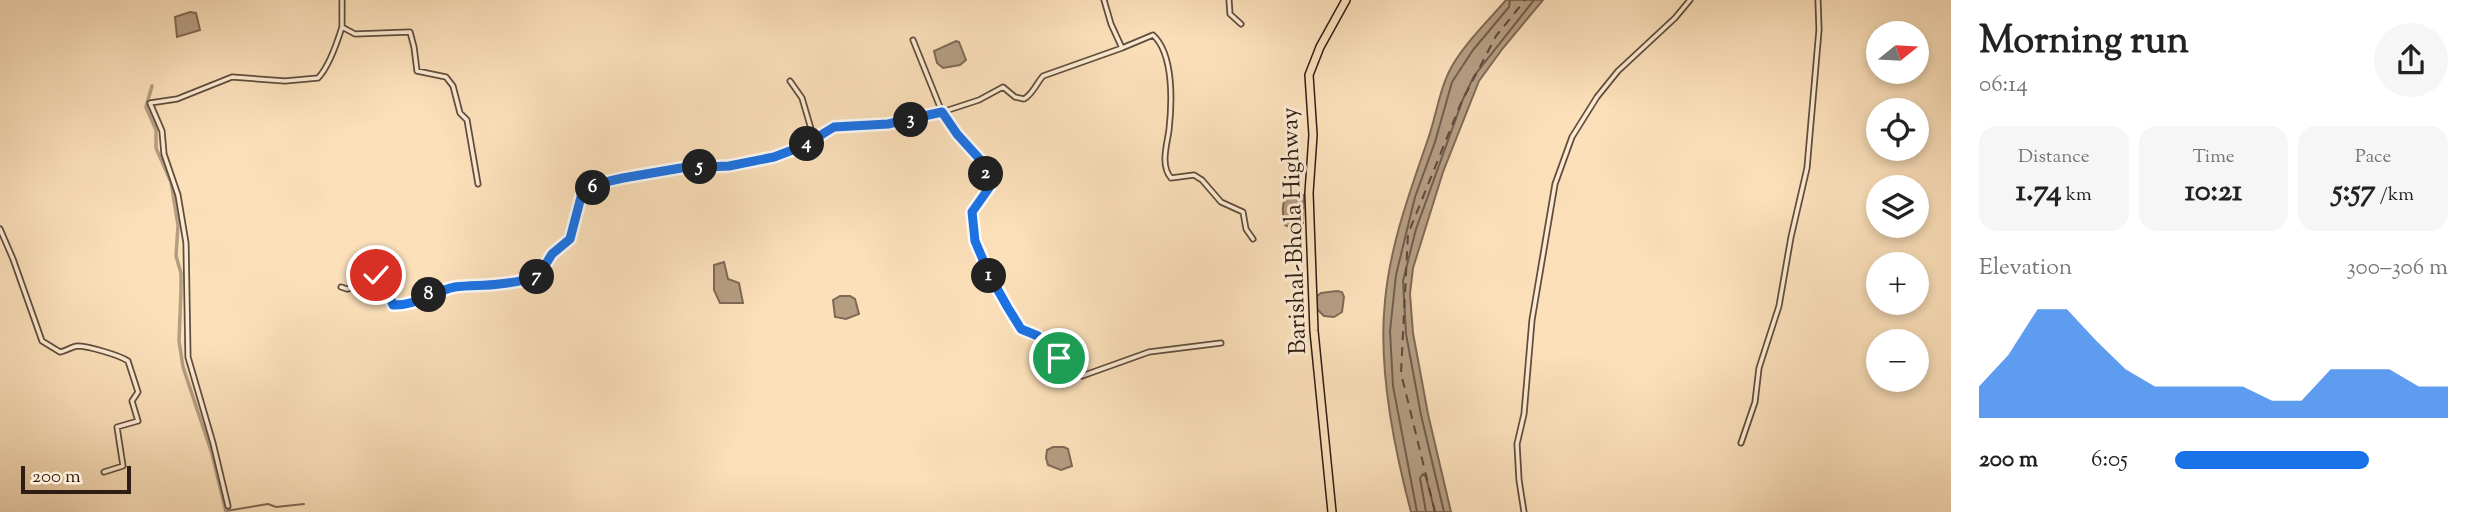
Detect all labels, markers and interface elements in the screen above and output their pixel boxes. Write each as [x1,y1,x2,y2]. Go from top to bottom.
text: Morning run [1979,16,2189,70]
north arrow [1866,21,1928,84]
map controls [1866,21,1929,392]
button: share [2374,23,2448,97]
text: 06:14 [1979,69,2028,102]
button: locate [1866,98,1929,161]
pin: 3 [894,102,928,138]
text: 3 [907,106,914,133]
street label: Barishal-Bhola Highway [1274,107,1316,355]
pin: 4 [790,127,824,162]
text: 4 [802,130,811,157]
text: Distance [2018,144,2090,171]
text: Time [2192,144,2235,171]
text: Pace [2355,144,2391,171]
pin: 5 [682,150,718,184]
text: 5 [696,153,703,180]
pin: 2 [968,156,1004,192]
text: 2 [981,160,990,187]
pin: 6 [576,170,610,206]
text: 1.74 [2016,171,2062,214]
text: 10:21 [2185,171,2242,214]
text: 5:57 [2332,171,2376,214]
text: 6 [588,174,597,201]
button: layers [1866,175,1929,238]
text: km [2062,182,2092,209]
text: /km [2376,182,2414,209]
pin [346,245,406,305]
button: + [1866,252,1929,315]
text: Elevation [1979,252,2072,285]
text: 300–306 m [2346,252,2448,285]
icon: check [357,256,395,294]
pin: 1 [972,258,1006,294]
pin: 7 [520,260,554,294]
text: 1 [985,262,992,289]
text: 7 [532,263,541,290]
pin: 8 [412,278,446,312]
text: 8 [424,281,433,308]
pin [1029,328,1089,388]
button: − [1866,329,1929,392]
icon: arrive [1040,339,1078,377]
text: 200 m [1979,444,2038,477]
text: 6:05 [2091,444,2128,477]
scale bar [21,463,131,495]
text: 200 m [32,464,81,491]

